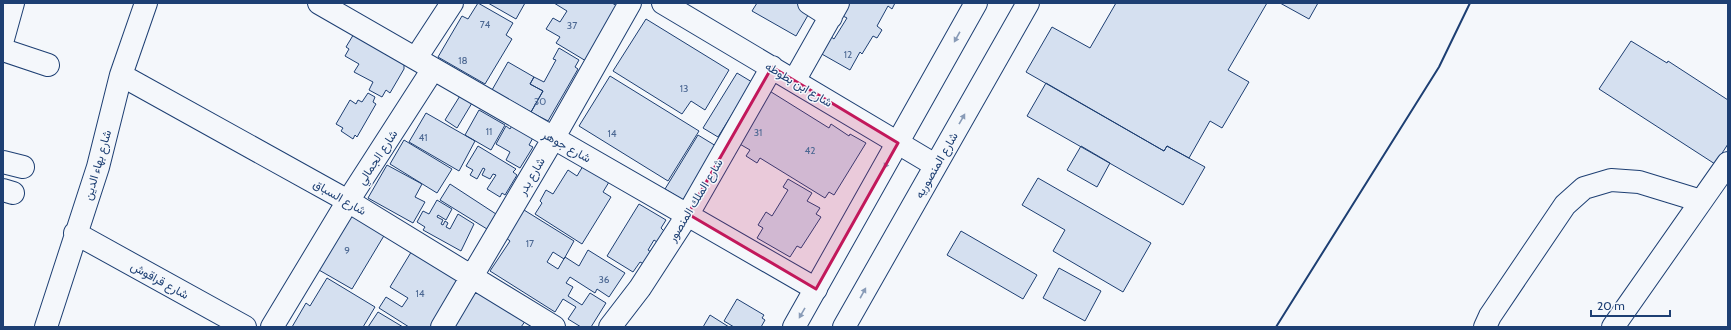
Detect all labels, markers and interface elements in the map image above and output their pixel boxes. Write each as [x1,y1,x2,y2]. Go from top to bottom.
house number: 74 [480,18,490,31]
house number: 37 [567,19,577,32]
one-way arrow [954,31,960,43]
house number: 12 [844,48,852,61]
house number: 18 [458,54,468,67]
street label: شارع ابن بطوطه [762,58,835,112]
house number: 13 [680,82,688,95]
house number: 30 [534,95,546,108]
one-way arrow [958,113,965,125]
house number: 11 [486,125,492,138]
street label: شارع جوهر [538,126,594,167]
house number: 31 [754,126,762,139]
street label: شارع الجمالي [354,127,403,189]
house number: 14 [607,127,617,140]
street label: شارع بهاء الدين [80,128,116,202]
street label: شارع المنصوريه [911,129,963,202]
house number: 41 [418,131,428,144]
house number: 42 [804,144,816,157]
street label: شارع بدر [514,155,549,199]
street label: شارع الملك المنصور [664,156,727,246]
one-way arrow [884,157,890,169]
street label: شارع السباق [310,176,369,220]
house number: 17 [526,237,534,250]
house number: 9 [344,244,350,257]
street label: شارع قراقوش [127,258,192,304]
house number: 36 [598,273,610,286]
house number: 14 [415,287,425,300]
one-way arrow [860,287,867,299]
scale bar [1591,292,1670,318]
text: 20 m [1597,298,1625,313]
one-way arrow [799,307,806,319]

